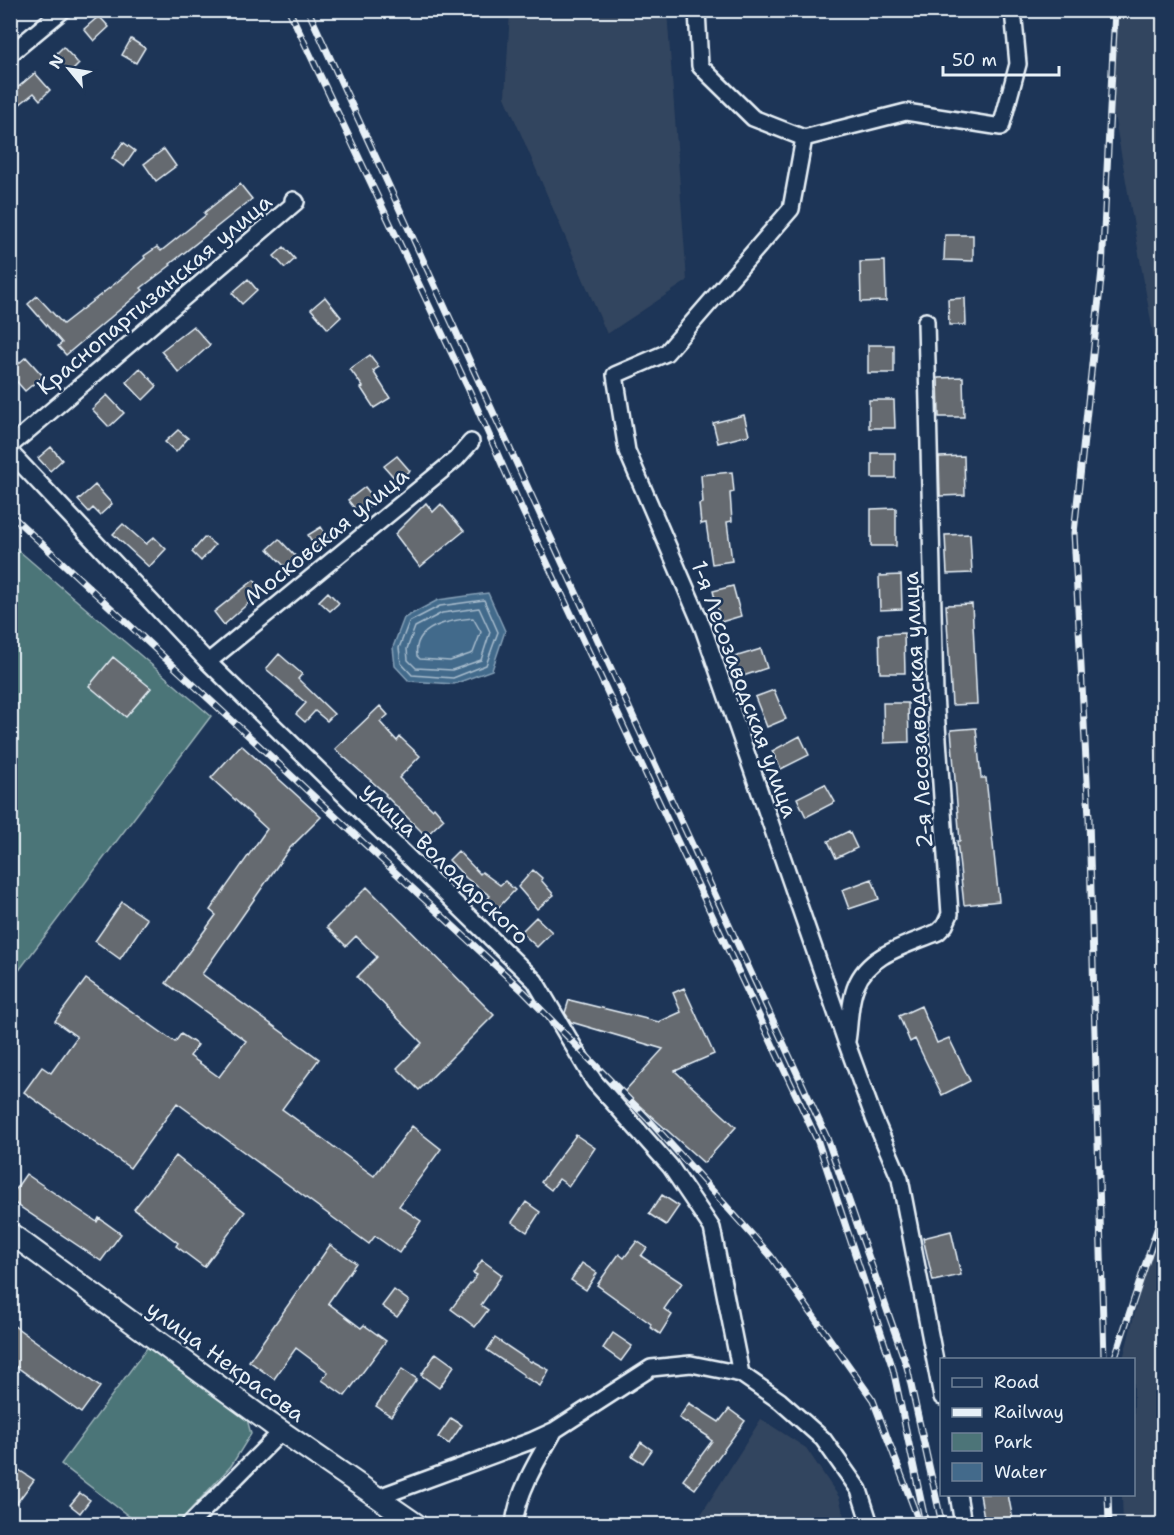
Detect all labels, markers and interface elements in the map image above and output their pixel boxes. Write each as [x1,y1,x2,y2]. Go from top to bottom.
north arrow [39,39,99,99]
scale bar [943,39,1058,77]
text: 50 m [952,48,997,72]
text: N [44,51,69,72]
street label: Краснопартизанская улица [31,187,278,401]
street label: Московская улица [238,461,415,612]
street label: 1-я Лесозаводская улица [684,557,805,822]
street label: 2-я Лесозаводская улица [896,571,939,849]
street label: улица Володарского [356,776,535,951]
street label: улица Некрасова [141,1294,311,1429]
legend [940,1358,1135,1496]
text: Road [994,1370,1039,1394]
text: Railway [994,1400,1064,1424]
text: Park [994,1430,1033,1454]
text: Water [994,1460,1047,1484]

